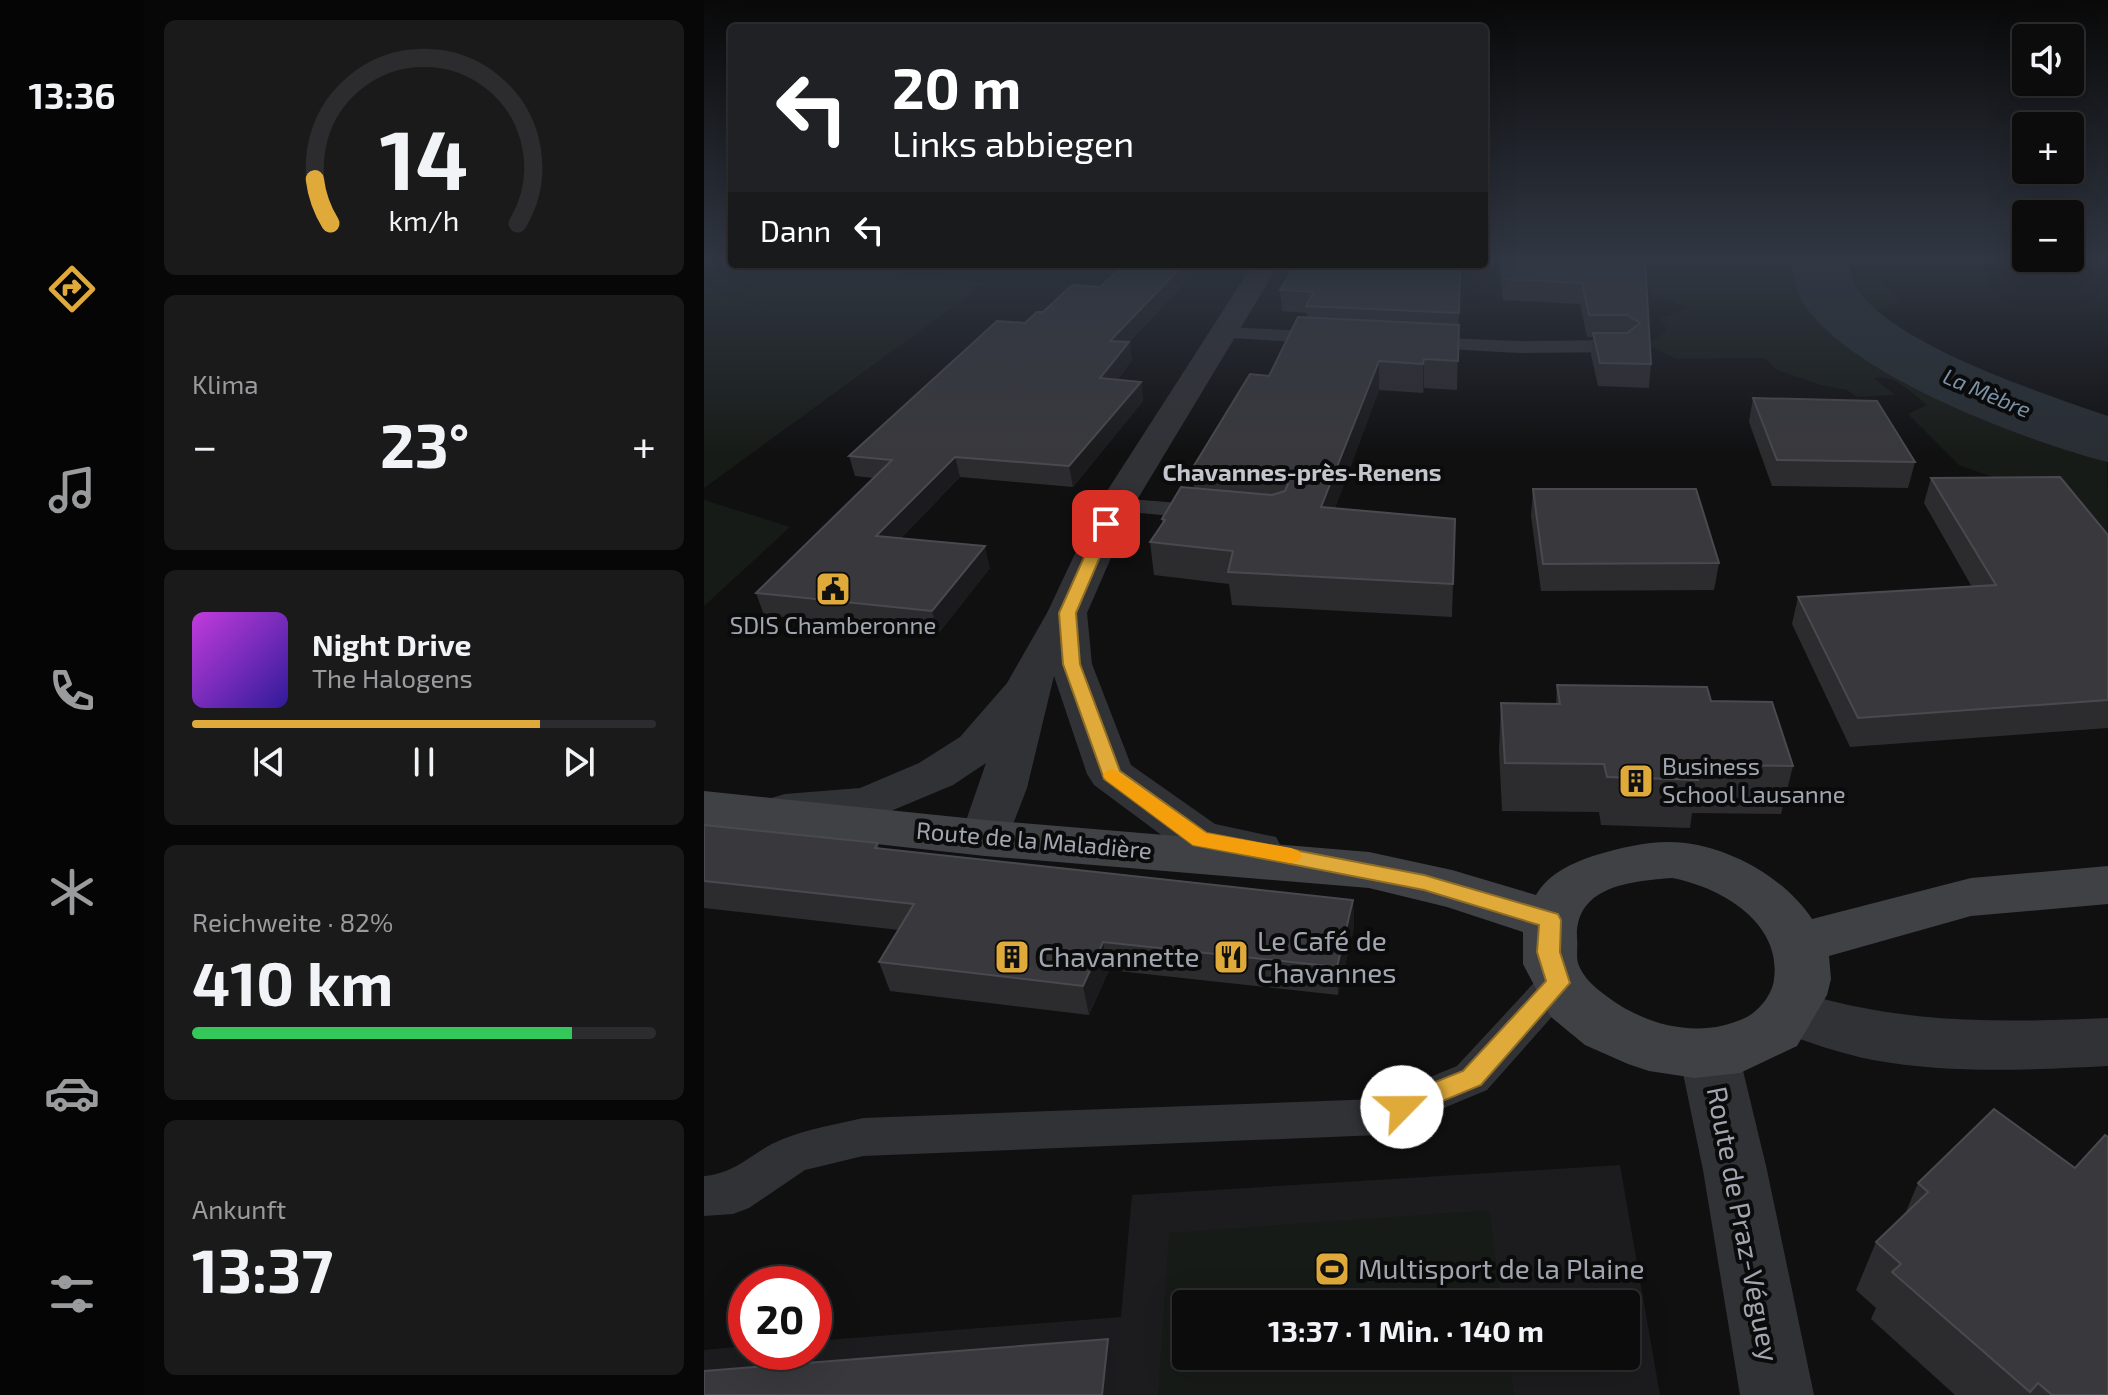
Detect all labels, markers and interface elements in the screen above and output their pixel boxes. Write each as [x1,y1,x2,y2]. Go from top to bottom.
map controls [2012,24,2084,272]
button: sound [2012,24,2084,96]
text: 20 m [892,53,1021,120]
icon: left [760,56,864,160]
text: 13:36 [29,73,115,116]
text: 14 [380,106,468,206]
button: + [2012,112,2084,184]
text: Links abbiegen [892,121,1134,164]
button: − [2012,200,2084,272]
text: km/h [389,202,459,237]
icon: left [847,208,891,252]
text: Dann [760,212,831,248]
icon: directions [44,261,100,317]
water label: La Mèbre [1940,362,2035,422]
text: Klima [192,368,259,399]
text: 23° [380,408,470,480]
text: − [192,418,218,471]
text: + [632,418,656,471]
district label: Chavannes-près-Renens [1163,457,1442,486]
icon: music [44,462,100,518]
pin [1072,490,1140,558]
icon: arrive [1084,502,1128,546]
public building icon: SDIS Chamberonne [814,570,852,608]
place label: SDIS Chamberonne [730,610,936,639]
text: Night Drive [312,626,471,662]
text: The Halogens [312,662,473,693]
icon: phone [44,663,100,719]
icon: previous [247,740,291,784]
icon: pause [402,740,446,784]
icon: next [557,740,601,784]
place label: Business School Lausanne [1662,751,1846,808]
building icon: Business School Lausanne [1617,762,1655,800]
street label: Route de la Maladière [915,815,1153,864]
icon: climate [44,864,100,920]
text: Reichweite · 82% [192,906,393,937]
place label: Le Café de Chavannes [1257,923,1396,989]
building icon: Chavannette [993,938,1031,976]
restaurant icon: Le Café de Chavannes [1212,938,1250,976]
place label: Chavannette [1038,939,1200,973]
text: 410 km [192,946,393,1018]
icon: car [44,1065,100,1121]
position arrow [1360,1065,1444,1149]
street label: Route de Praz-Véguey [1701,1083,1787,1364]
text: Ankunft [192,1193,286,1224]
text: 13:37 [192,1233,333,1305]
sports icon: Multisport de la Plaine [1313,1250,1351,1288]
place label: Multisport de la Plaine [1358,1251,1644,1285]
icon: filters [44,1266,100,1322]
speed limit sign: 20 [728,1266,832,1370]
text: 13:37 · 1 Min. · 140 m [1268,1312,1544,1348]

